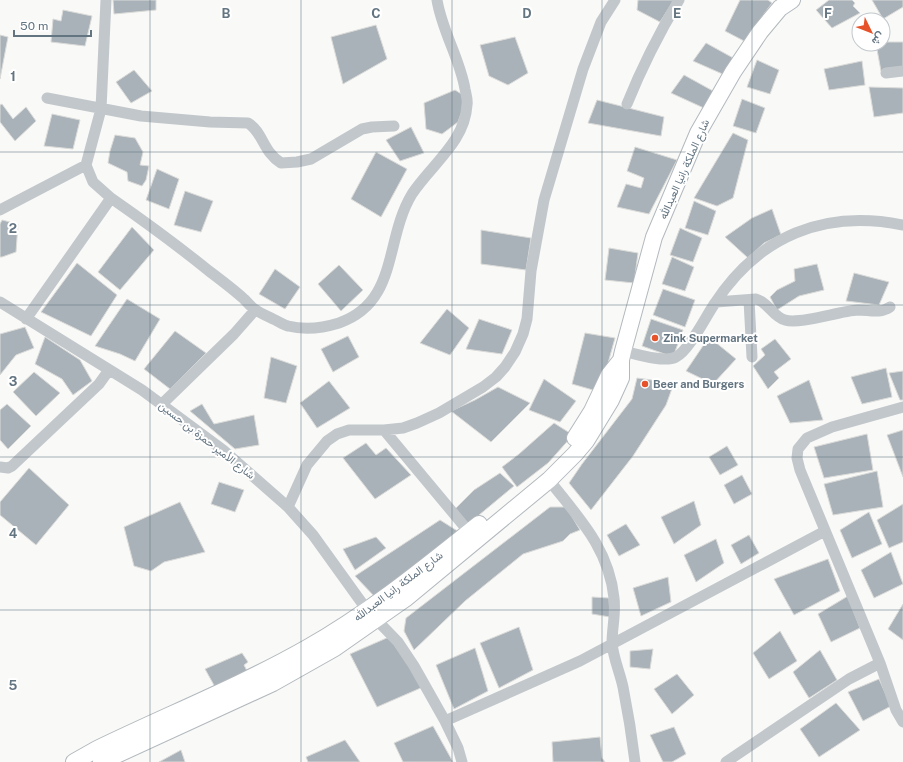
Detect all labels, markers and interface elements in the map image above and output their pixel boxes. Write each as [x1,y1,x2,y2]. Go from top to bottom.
text: B [222,6,231,21]
text: C [371,6,381,21]
text: D [522,6,532,21]
text: E [673,6,681,21]
text: F [824,6,832,21]
scale bar [14,12,91,38]
north arrow [851,12,891,52]
text: 50 m [20,19,48,33]
text: ش [869,29,887,48]
text: 1 [10,69,16,84]
street label: شارع الملكة رانيا العبدالله [657,117,713,222]
text: 2 [9,221,17,236]
place label: Zink Supermarket [663,332,758,344]
marker: Zink Supermarket [650,333,660,343]
text: 3 [9,374,18,389]
place label: Beer and Burgers [653,378,744,390]
marker: Beer and Burgers [640,379,650,389]
street label: شارع الأمير حمزة بن حسين [155,399,258,483]
text: 4 [9,526,18,541]
street label: شارع الملكة رانيا العبدالله [351,548,446,625]
text: 5 [9,678,18,693]

